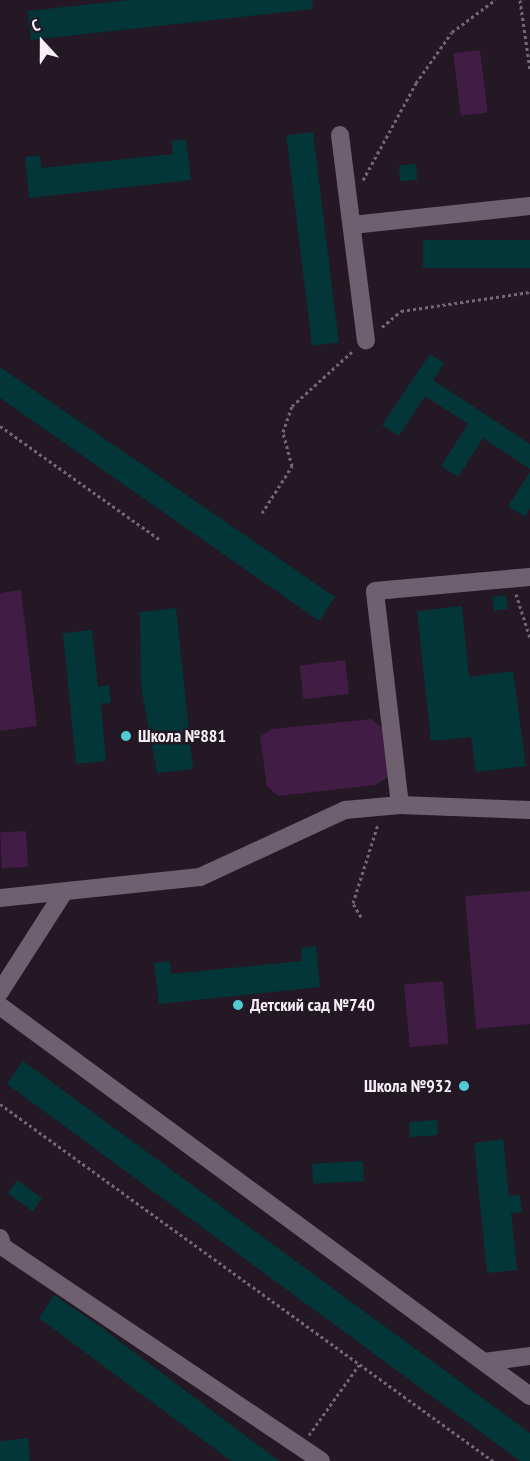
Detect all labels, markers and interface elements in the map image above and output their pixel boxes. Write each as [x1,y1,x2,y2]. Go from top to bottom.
north arrow [12,12,72,72]
text: С [29,15,43,36]
place label: Школа №881 [138,725,226,747]
marker: Школа №881 [119,729,133,743]
place label: Детский сад №740 [250,994,375,1016]
marker: Детский сад №740 [231,998,245,1012]
place label: Школа №932 [364,1075,452,1097]
marker: Школа №932 [457,1079,471,1093]

